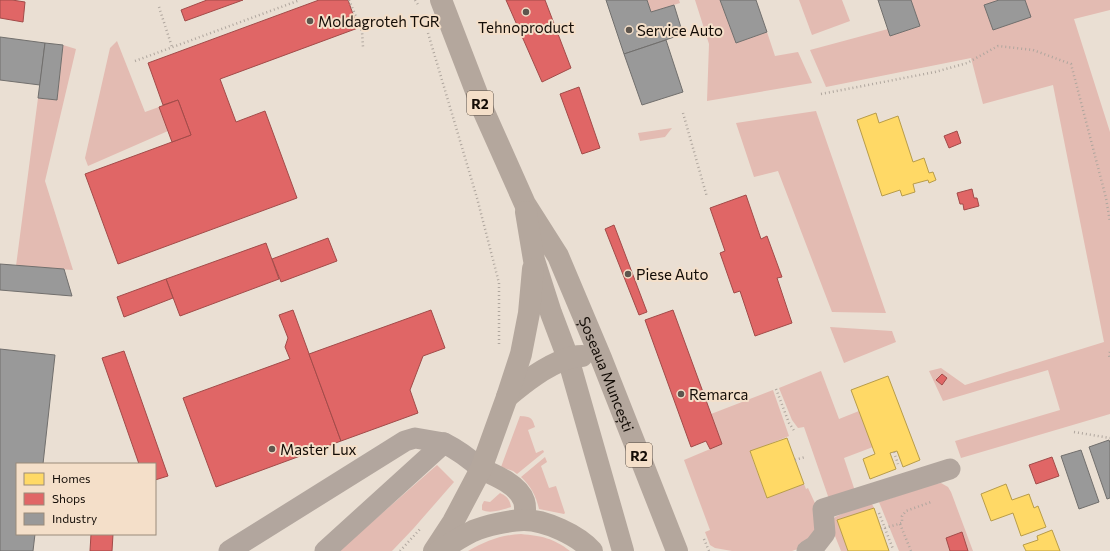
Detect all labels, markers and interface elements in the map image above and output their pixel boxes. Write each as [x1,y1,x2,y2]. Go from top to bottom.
marker: Tehnoproduct [521,7,531,17]
place label: Moldagroteh TGR [318,12,440,30]
marker: Moldagroteh TGR [305,16,315,26]
place label: Tehnoproduct [478,18,574,36]
place label: Service Auto [637,21,723,39]
marker: Service Auto [624,25,634,35]
road number: R2 [467,91,493,115]
place label: Piese Auto [636,265,708,283]
marker: Piese Auto [623,269,633,279]
street label: Șoseaua Muncești [574,314,638,434]
place label: Remarca [689,385,748,403]
marker: Remarca [676,389,686,399]
place label: Master Lux [280,440,357,458]
road number: R2 [626,443,652,467]
marker: Master Lux [267,444,277,454]
legend [16,463,156,535]
text: Homes [52,471,90,485]
text: Shops [52,491,86,505]
text: Industry [52,511,97,525]

